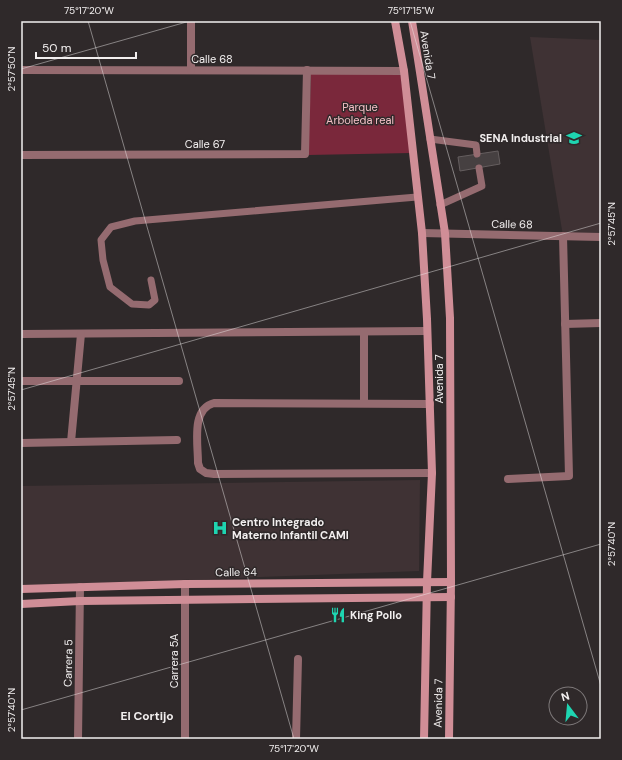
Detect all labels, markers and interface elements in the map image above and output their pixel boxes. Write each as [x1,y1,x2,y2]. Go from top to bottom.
text: 75°17'20"W [64,4,114,17]
text: 75°17'15"W [388,4,435,17]
street label: Avenida 7 [417,30,439,80]
scale bar [36,34,136,60]
text: 50 m [42,40,71,56]
text: 2°57'50"N [5,47,18,91]
street label: Calle 68 [191,52,233,66]
park label: Parque Arboleda real [326,100,394,127]
school or university icon: SENA Industrial [565,129,583,147]
place label: SENA Industrial [479,131,562,145]
street label: Calle 67 [185,137,225,151]
text: 2°57'45"N [605,202,618,246]
street label: Calle 68 [491,217,533,231]
street label: Avenida 7 [432,354,446,404]
text: 2°57'45"N [5,367,18,411]
place label: Centro Integrado Materno Infantil CAMI [232,515,349,542]
hospital icon: Centro Integrado Materno Infantil CAMI [211,519,229,537]
text: 2°57'40"N [605,522,618,566]
street label: Calle 64 [215,565,257,579]
restaurant icon: King Pollo [329,606,347,624]
place label: King Pollo [350,608,402,622]
street label: Carrera 5A [167,634,181,688]
street label: Carrera 5 [61,639,75,687]
street label: Avenida 7 [431,678,445,728]
north arrow [548,686,588,726]
text: 2°57'40"N [5,688,18,732]
text: N [559,689,571,704]
district label: El Cortijo [120,708,174,724]
text: 75°17'20"W [269,742,319,755]

